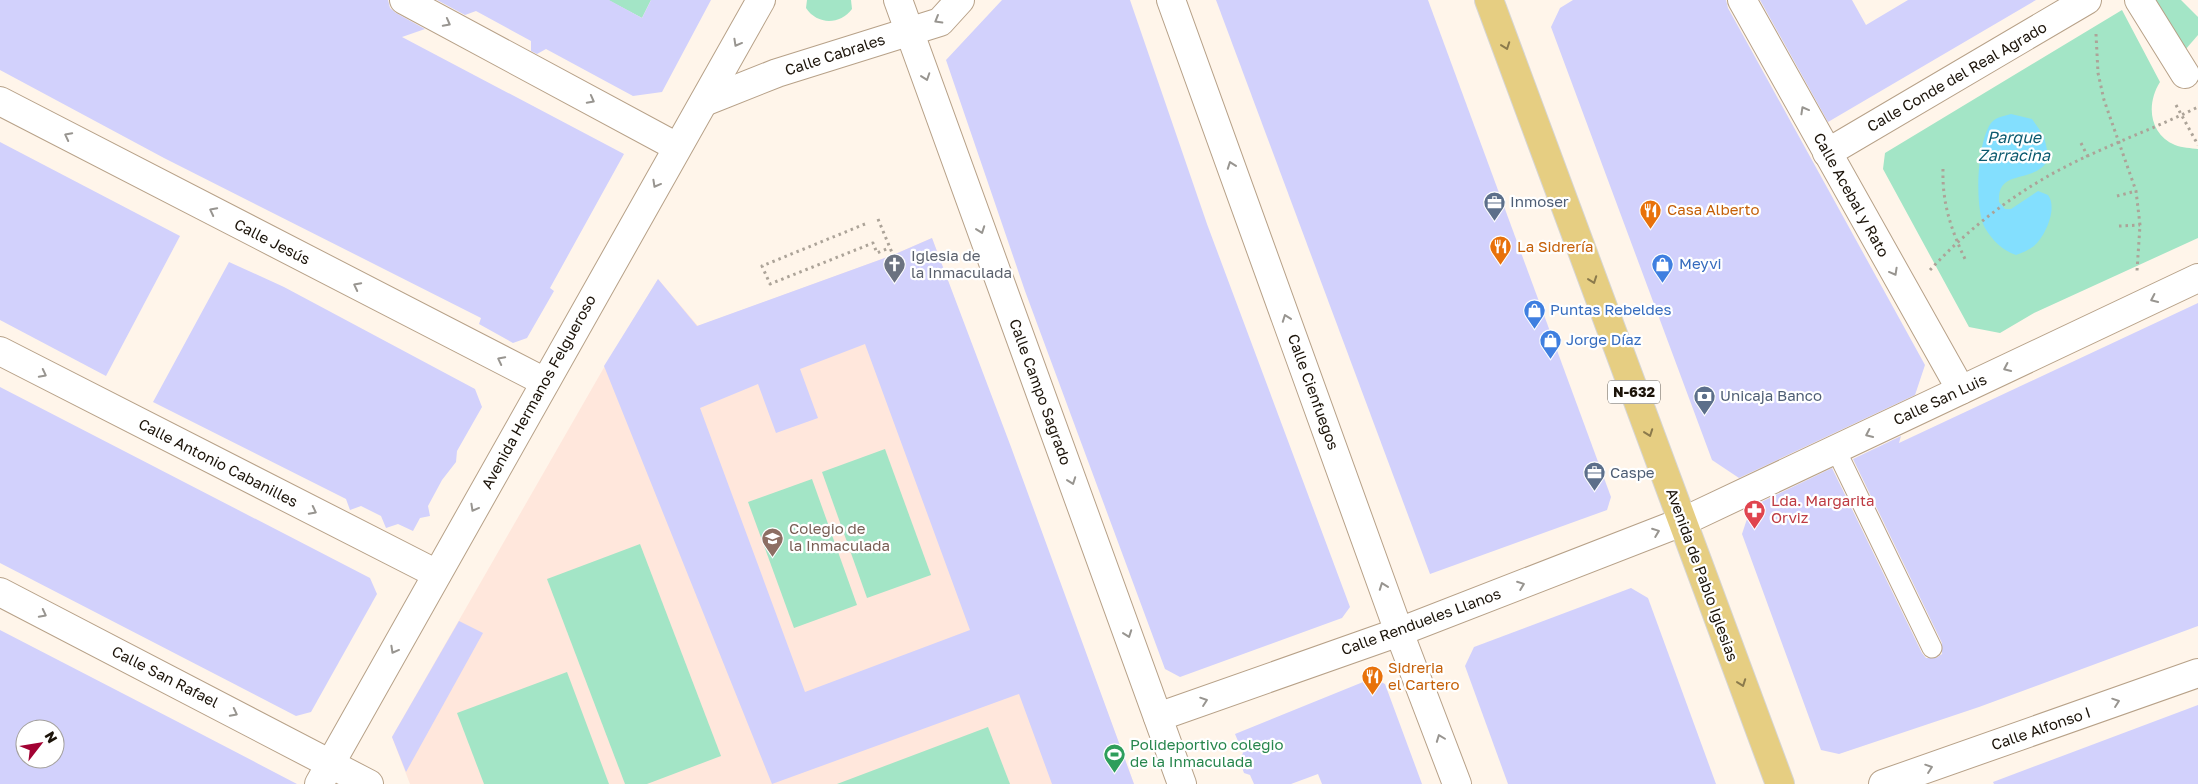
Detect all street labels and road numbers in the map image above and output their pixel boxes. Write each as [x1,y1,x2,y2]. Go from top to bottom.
street label: Calle Conde del Real Agrado [1863,17,2050,135]
street label: Calle Cabrales [782,29,887,79]
street label: Calle Acebal y Rato [1810,129,1893,260]
street label: Calle Jesús [232,214,313,268]
street label: Avenida Hermanos Felgueroso [477,291,599,492]
street label: Calle Campo Sagrado [1006,316,1076,467]
street label: Calle Cienfuegos [1285,331,1343,452]
street label: Calle San Luis [1890,370,1989,429]
road number: N-632 [1608,381,1660,404]
street label: Calle Antonio Cabanilles [136,414,301,510]
street label: Avenida de Pablo Iglesias [1663,486,1743,664]
street label: Calle Rendueles Llanos [1338,584,1503,658]
street label: Calle San Rafael [109,641,222,711]
street label: Calle Alfonso I [1989,703,2093,753]

